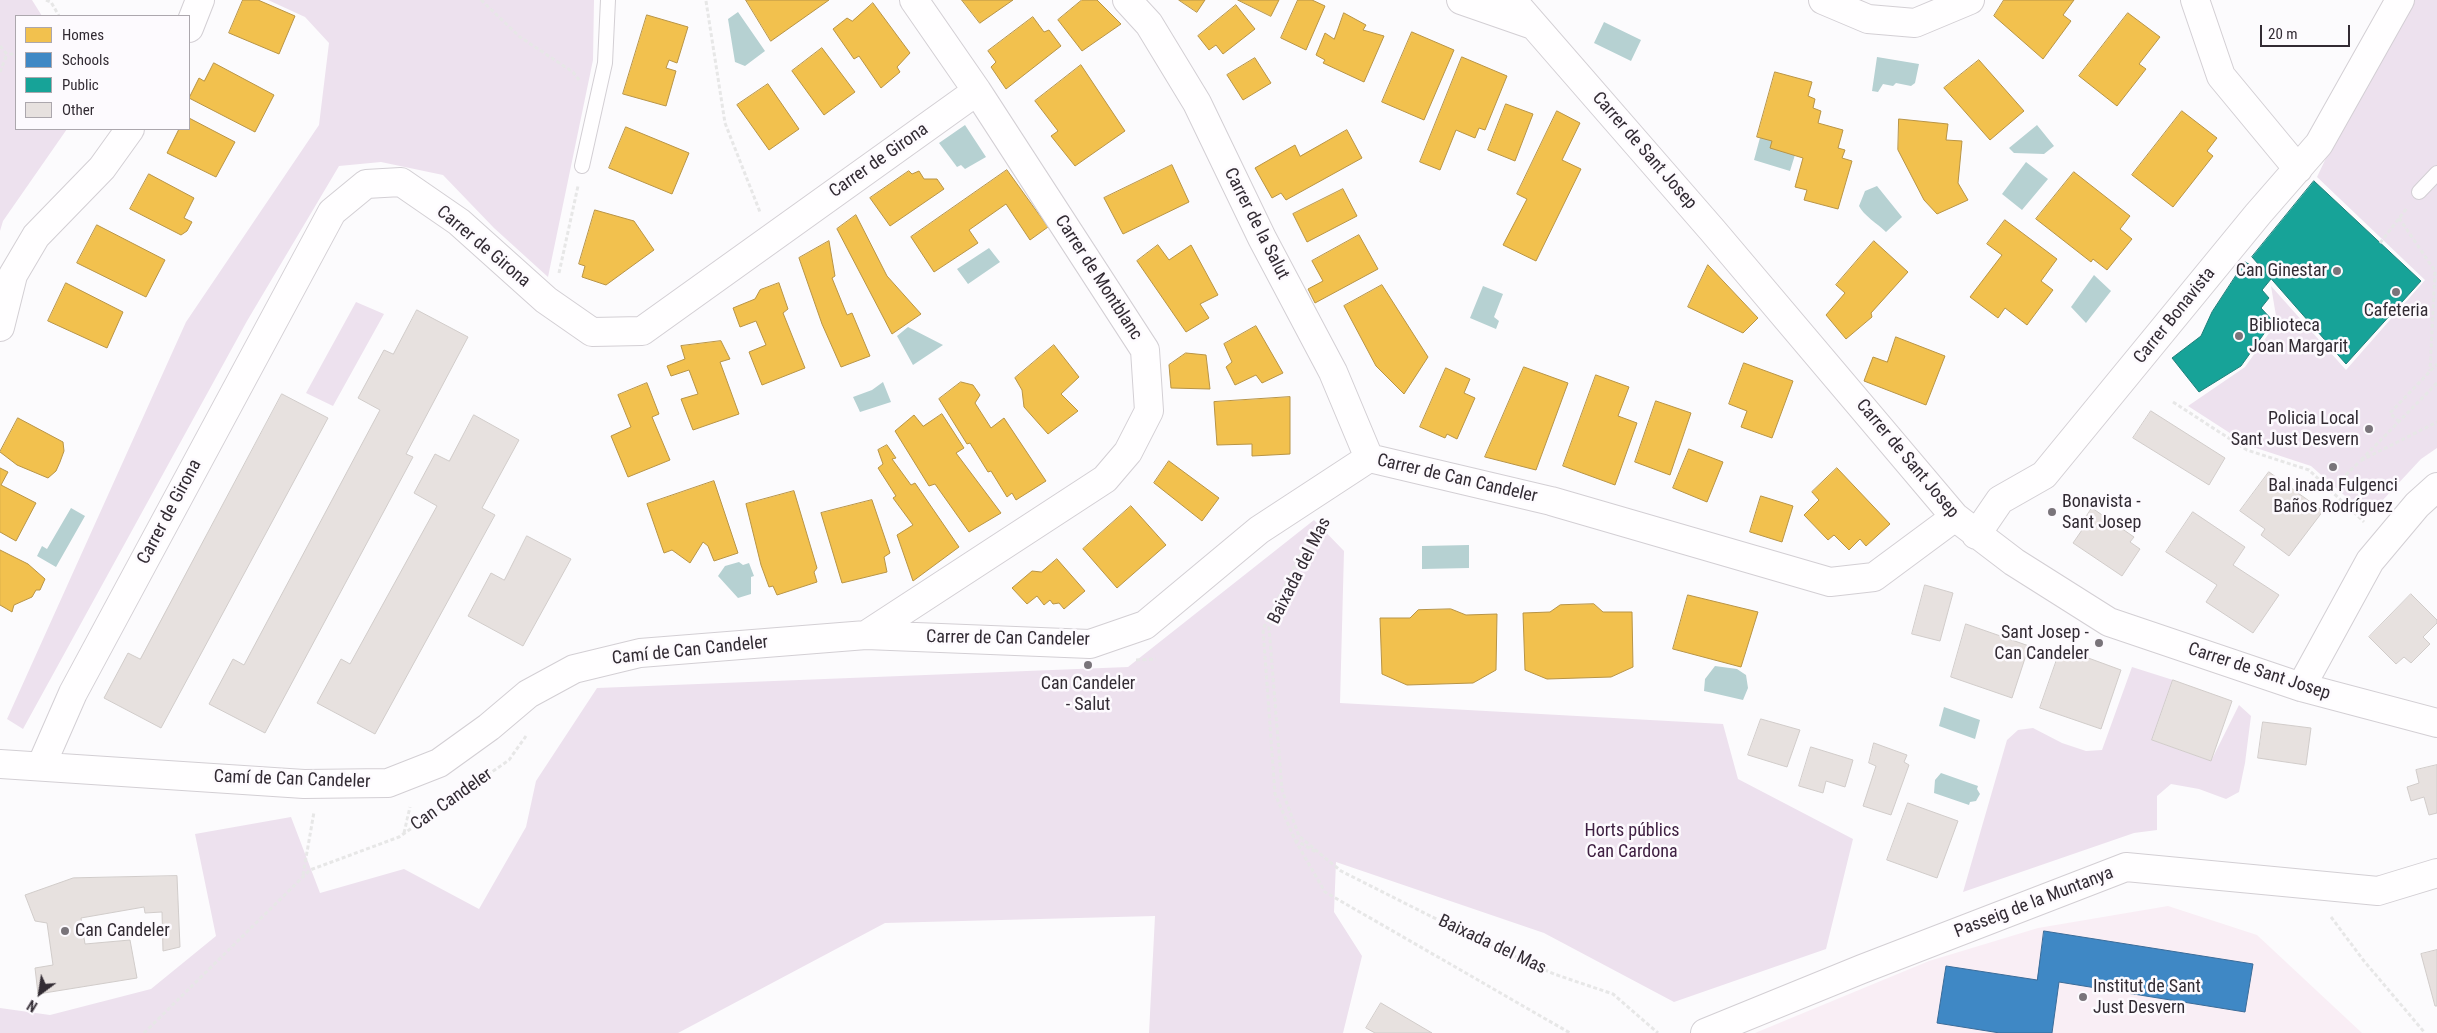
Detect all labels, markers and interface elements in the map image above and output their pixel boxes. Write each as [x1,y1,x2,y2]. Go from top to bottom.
legend [15,15,190,130]
scale bar [2262,15,2352,47]
text: 20 m [2268,25,2298,43]
text: Homes [62,26,104,44]
text: Schools [62,51,109,69]
text: Public [62,76,99,94]
street label: Carrer de Sant Josep [1587,88,1701,214]
text: Other [62,101,94,119]
street label: Carrer de Girona [825,119,933,203]
street label: Carrer de la Salut [1219,165,1293,283]
street label: Carrer de Girona [432,202,534,292]
street label: Carrer de Montblanc [1050,212,1146,344]
place label: Can Ginestar [2236,260,2327,282]
street label: Carrer Bonavista [2130,263,2220,369]
marker: Can Ginestar [2331,265,2343,277]
marker: Cafeteria [2390,286,2402,298]
place label: Cafeteria [2364,300,2428,322]
place label: Biblioteca Joan Margarit [2249,315,2348,358]
marker: Biblioteca Joan Margarit [2233,330,2245,342]
street label: Carrer de Sant Josep [1851,395,1963,523]
place label: Policia Local Sant Just Desvern [2231,408,2359,450]
marker: Policia Local Sant Just Desvern [2363,423,2375,435]
street label: Carrer de Can Candeler [1375,450,1539,508]
street label: Carrer de Girona [133,456,207,568]
marker: Bal inada Fulgenci Baños Rodríguez [2327,461,2339,473]
place label: Bal inada Fulgenci Baños Rodríguez [2268,475,2398,518]
place label: Bonavista - Sant Josep [2062,491,2141,534]
marker: Bonavista - Sant Josep [2046,506,2058,518]
street label: Baixada del Mas [1264,514,1336,628]
place label: Sant Josep - Can Candeler [1994,622,2089,664]
street label: Carrer de Can Candeler [926,627,1090,651]
street label: Camí de Can Candeler [611,632,769,670]
marker: Sant Josep - Can Candeler [2093,637,2105,649]
street label: Carrer de Sant Josep [2185,639,2333,705]
marker: Can Candeler - Salut [1082,659,1094,671]
place label: Can Candeler - Salut [1041,673,1135,716]
street label: Can Candeler [407,764,497,836]
street label: Camí de Can Candeler [213,766,371,794]
park label: Horts públics Can Cardona [1584,820,1680,862]
street label: Passeig de la Muntanya [1951,863,2117,943]
street label: Baixada del Mas [1434,911,1550,979]
place label: Can Candeler [75,920,170,942]
marker: Can Candeler [59,925,71,937]
north arrow [15,968,65,1018]
place label: Institut de Sant Just Desvern [2093,976,2201,1019]
marker: Institut de Sant Just Desvern [2077,991,2089,1003]
text: N [24,997,40,1015]

